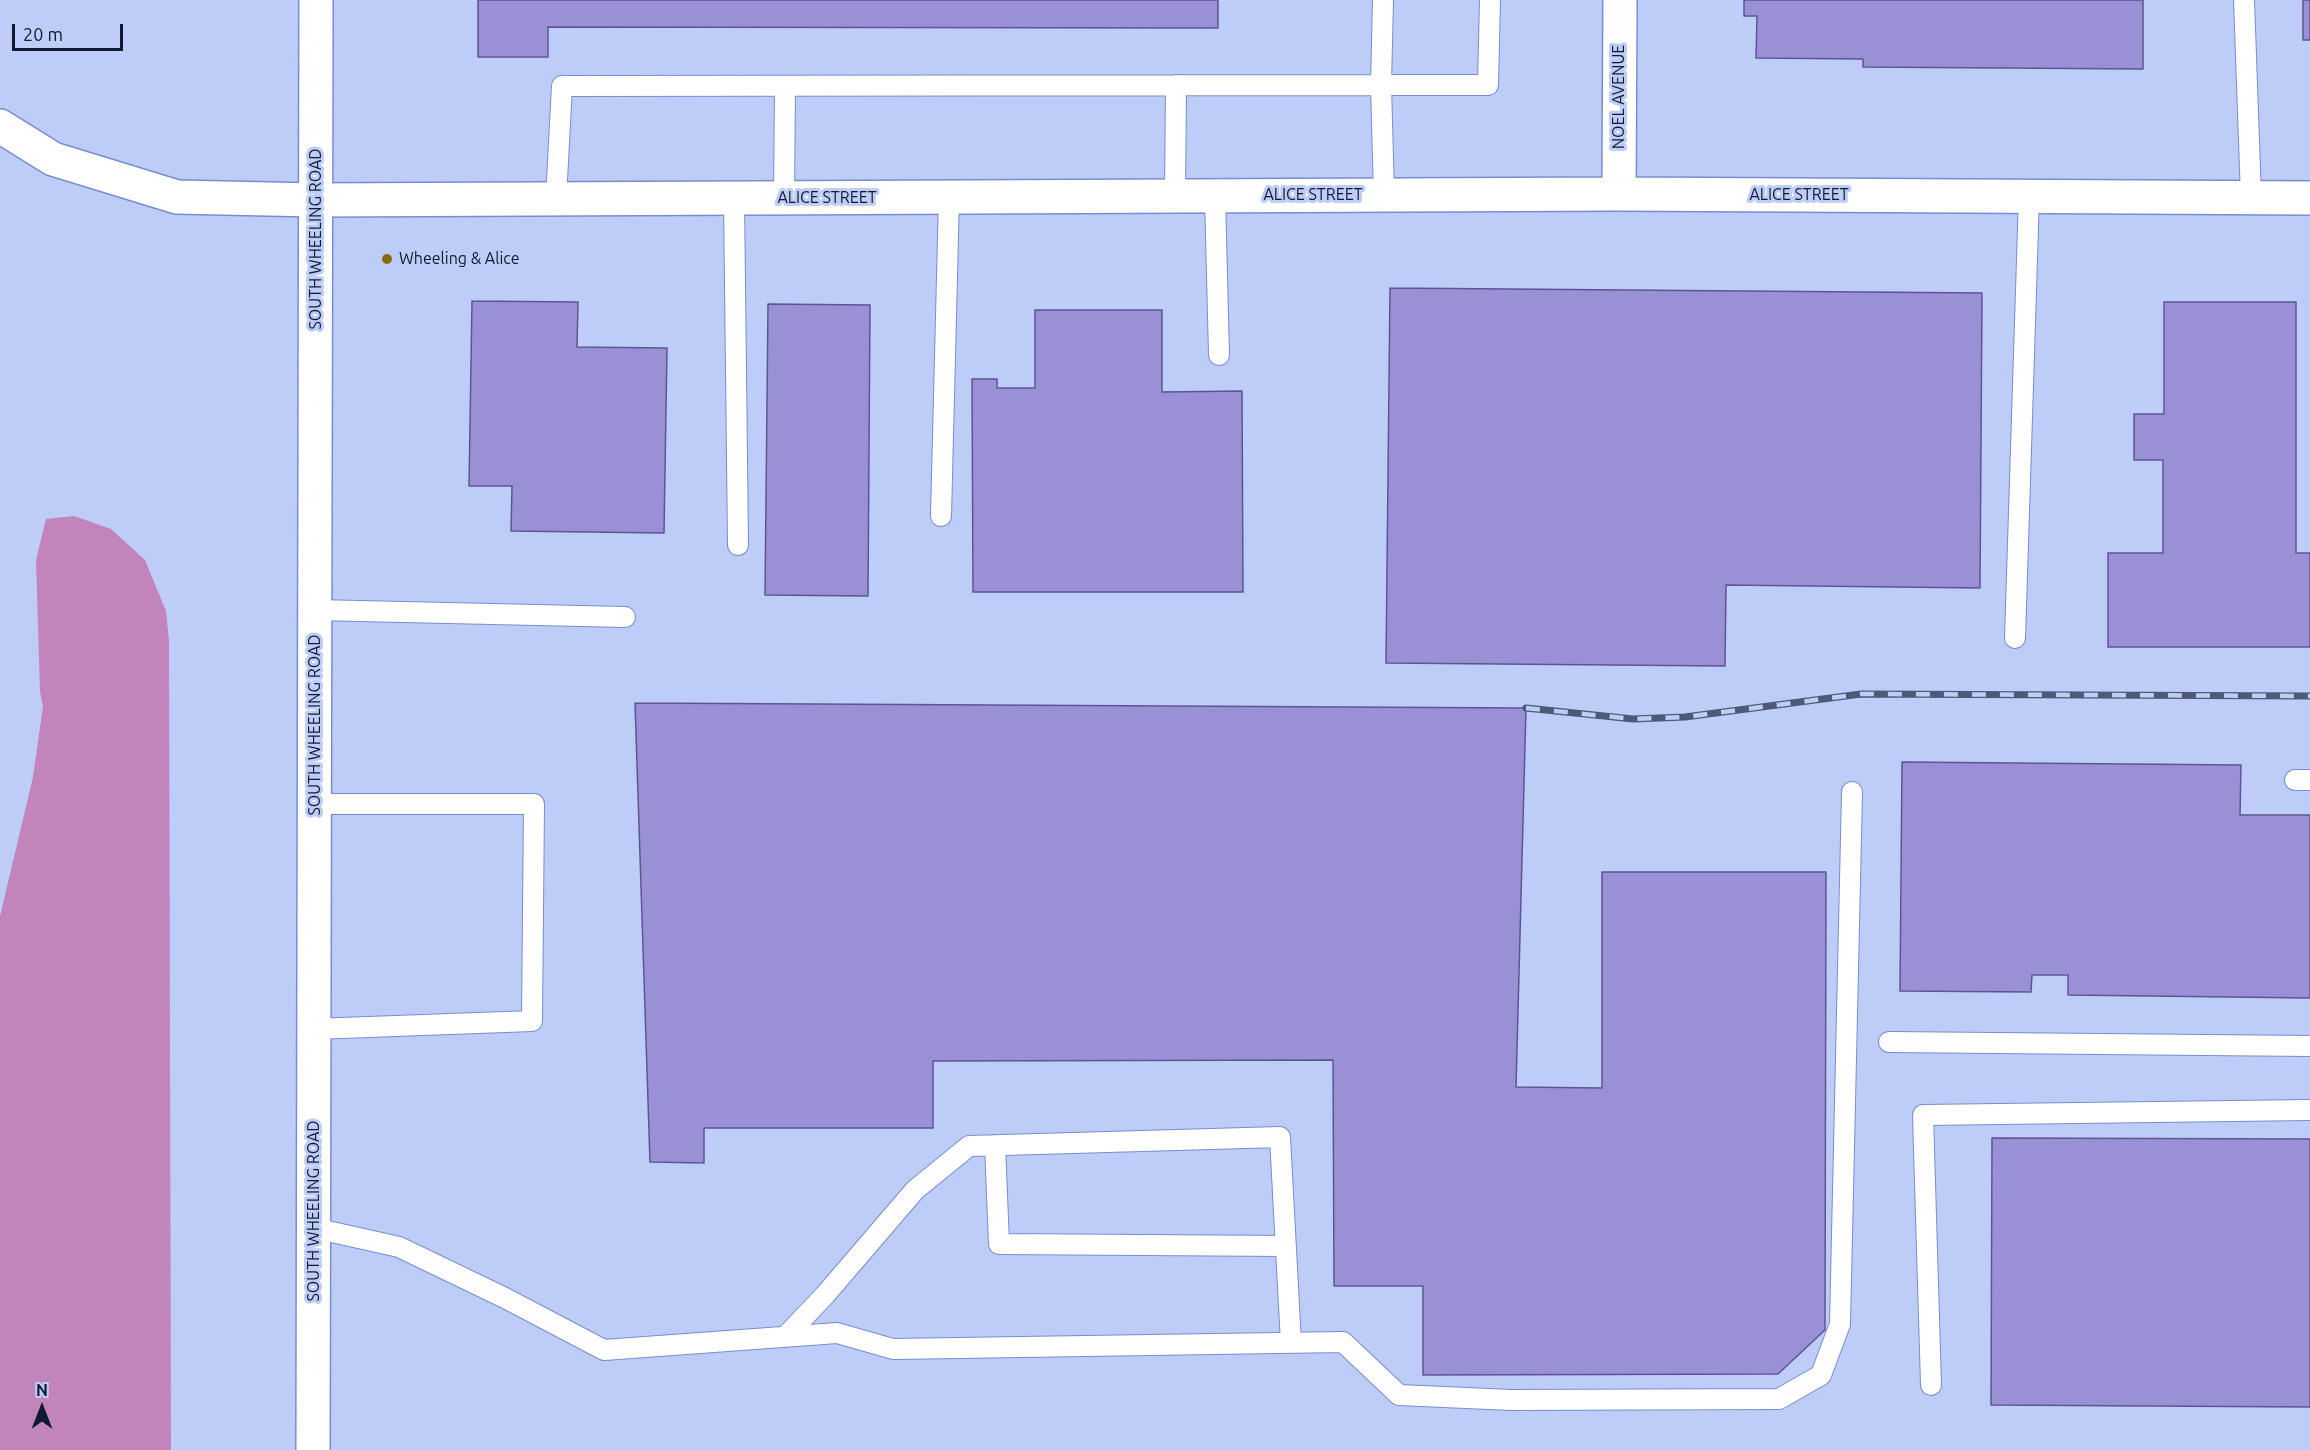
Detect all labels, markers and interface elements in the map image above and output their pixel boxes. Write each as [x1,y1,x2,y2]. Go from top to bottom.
scale bar [15,12,126,50]
text: 20 m [23,24,63,44]
street label: NOEL AVENUE [1609,45,1629,149]
street label: SOUTH WHEELING ROAD [306,148,326,330]
street label: ALICE STREET [1263,185,1363,205]
street label: ALICE STREET [1749,185,1849,205]
street label: ALICE STREET [777,188,877,208]
place label: Wheeling & Alice [399,249,519,269]
marker: Wheeling & Alice [380,252,394,266]
street label: SOUTH WHEELING ROAD [305,634,325,816]
street label: SOUTH WHEELING ROAD [304,1120,324,1302]
north arrow [12,1378,72,1438]
text: N [36,1381,48,1399]

